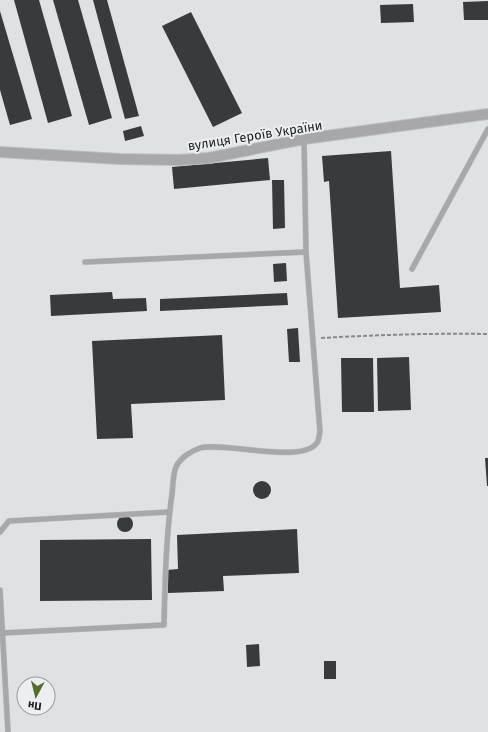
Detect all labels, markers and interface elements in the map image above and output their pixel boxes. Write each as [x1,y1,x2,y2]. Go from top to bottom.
street label: вулиця Героїв України [187,117,324,154]
north arrow [16,676,56,716]
text: Пн [27,698,42,713]

